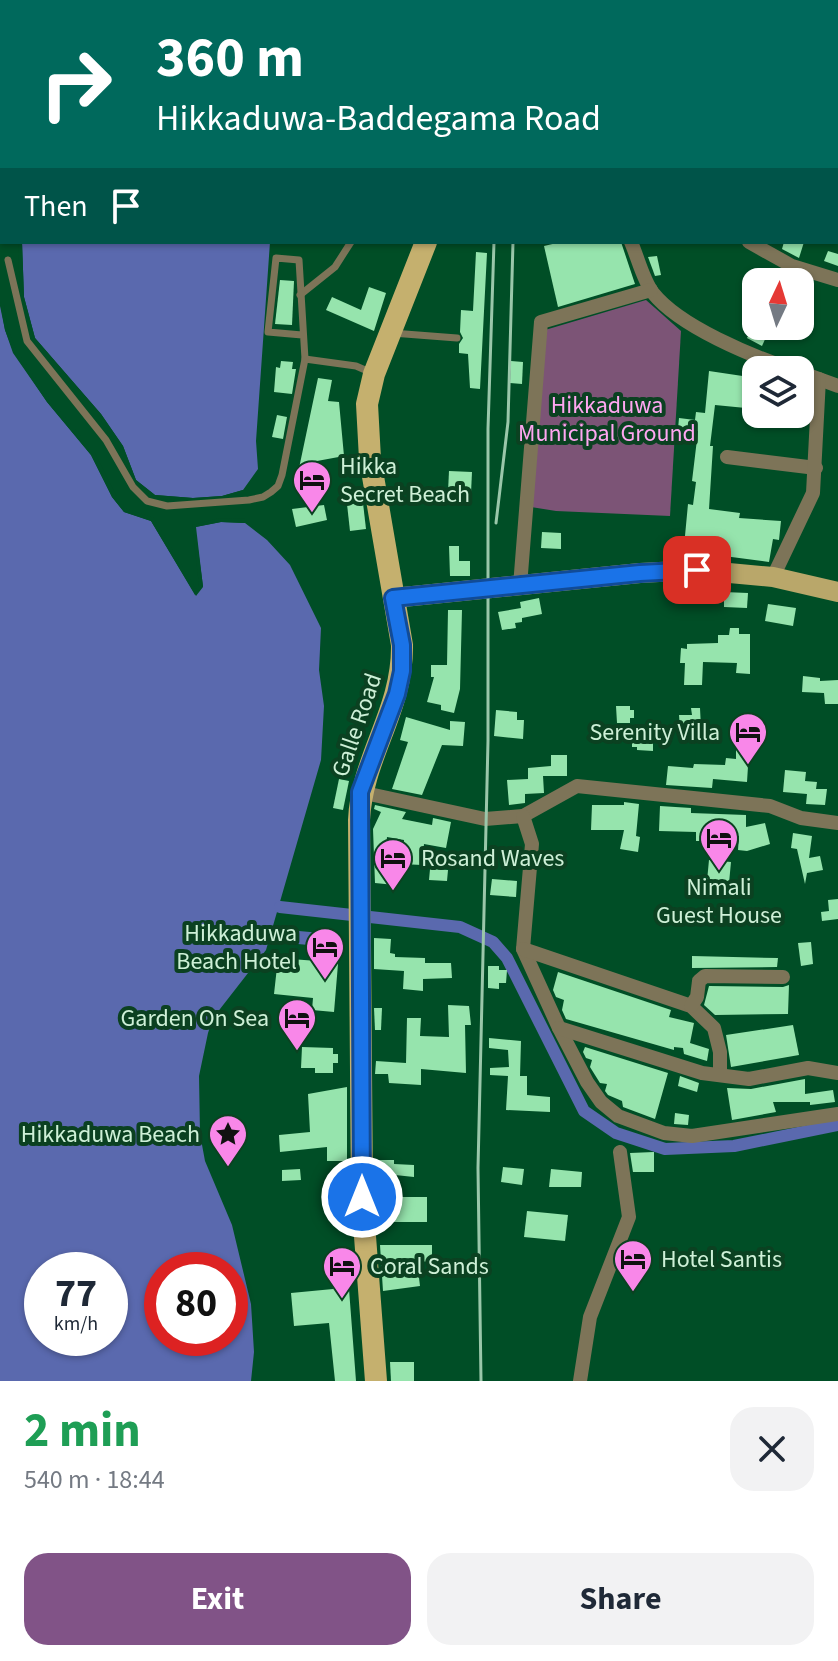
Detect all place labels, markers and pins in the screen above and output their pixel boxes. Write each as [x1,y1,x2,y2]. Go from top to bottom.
place label: Hikka Secret Beach [340,449,470,512]
hotel icon: Hikka Secret Beach [291,459,333,514]
pin [663,536,731,604]
hotel icon: Serenity Villa [727,711,769,766]
place label: Serenity Villa [590,715,720,750]
hotel icon: Nimali Guest House [698,817,740,872]
hotel icon: Rosand Waves [372,837,414,892]
place label: Rosand Waves [421,841,564,876]
place label: Nimali Guest House [656,870,782,933]
place label: Hikkaduwa Beach Hotel [176,916,297,979]
hotel icon: Hikkaduwa Beach Hotel [304,926,346,981]
hotel icon: Garden On Sea [276,997,318,1052]
place label: Garden On Sea [121,1001,269,1036]
place icon: Hikkaduwa Beach [207,1113,249,1168]
place label: Hikkaduwa Beach [21,1117,200,1152]
hotel icon: Hotel Santis [612,1238,654,1293]
place label: Hotel Santis [661,1242,782,1277]
hotel icon: Coral Sands [321,1245,363,1300]
place label: Coral Sands [370,1249,489,1284]

